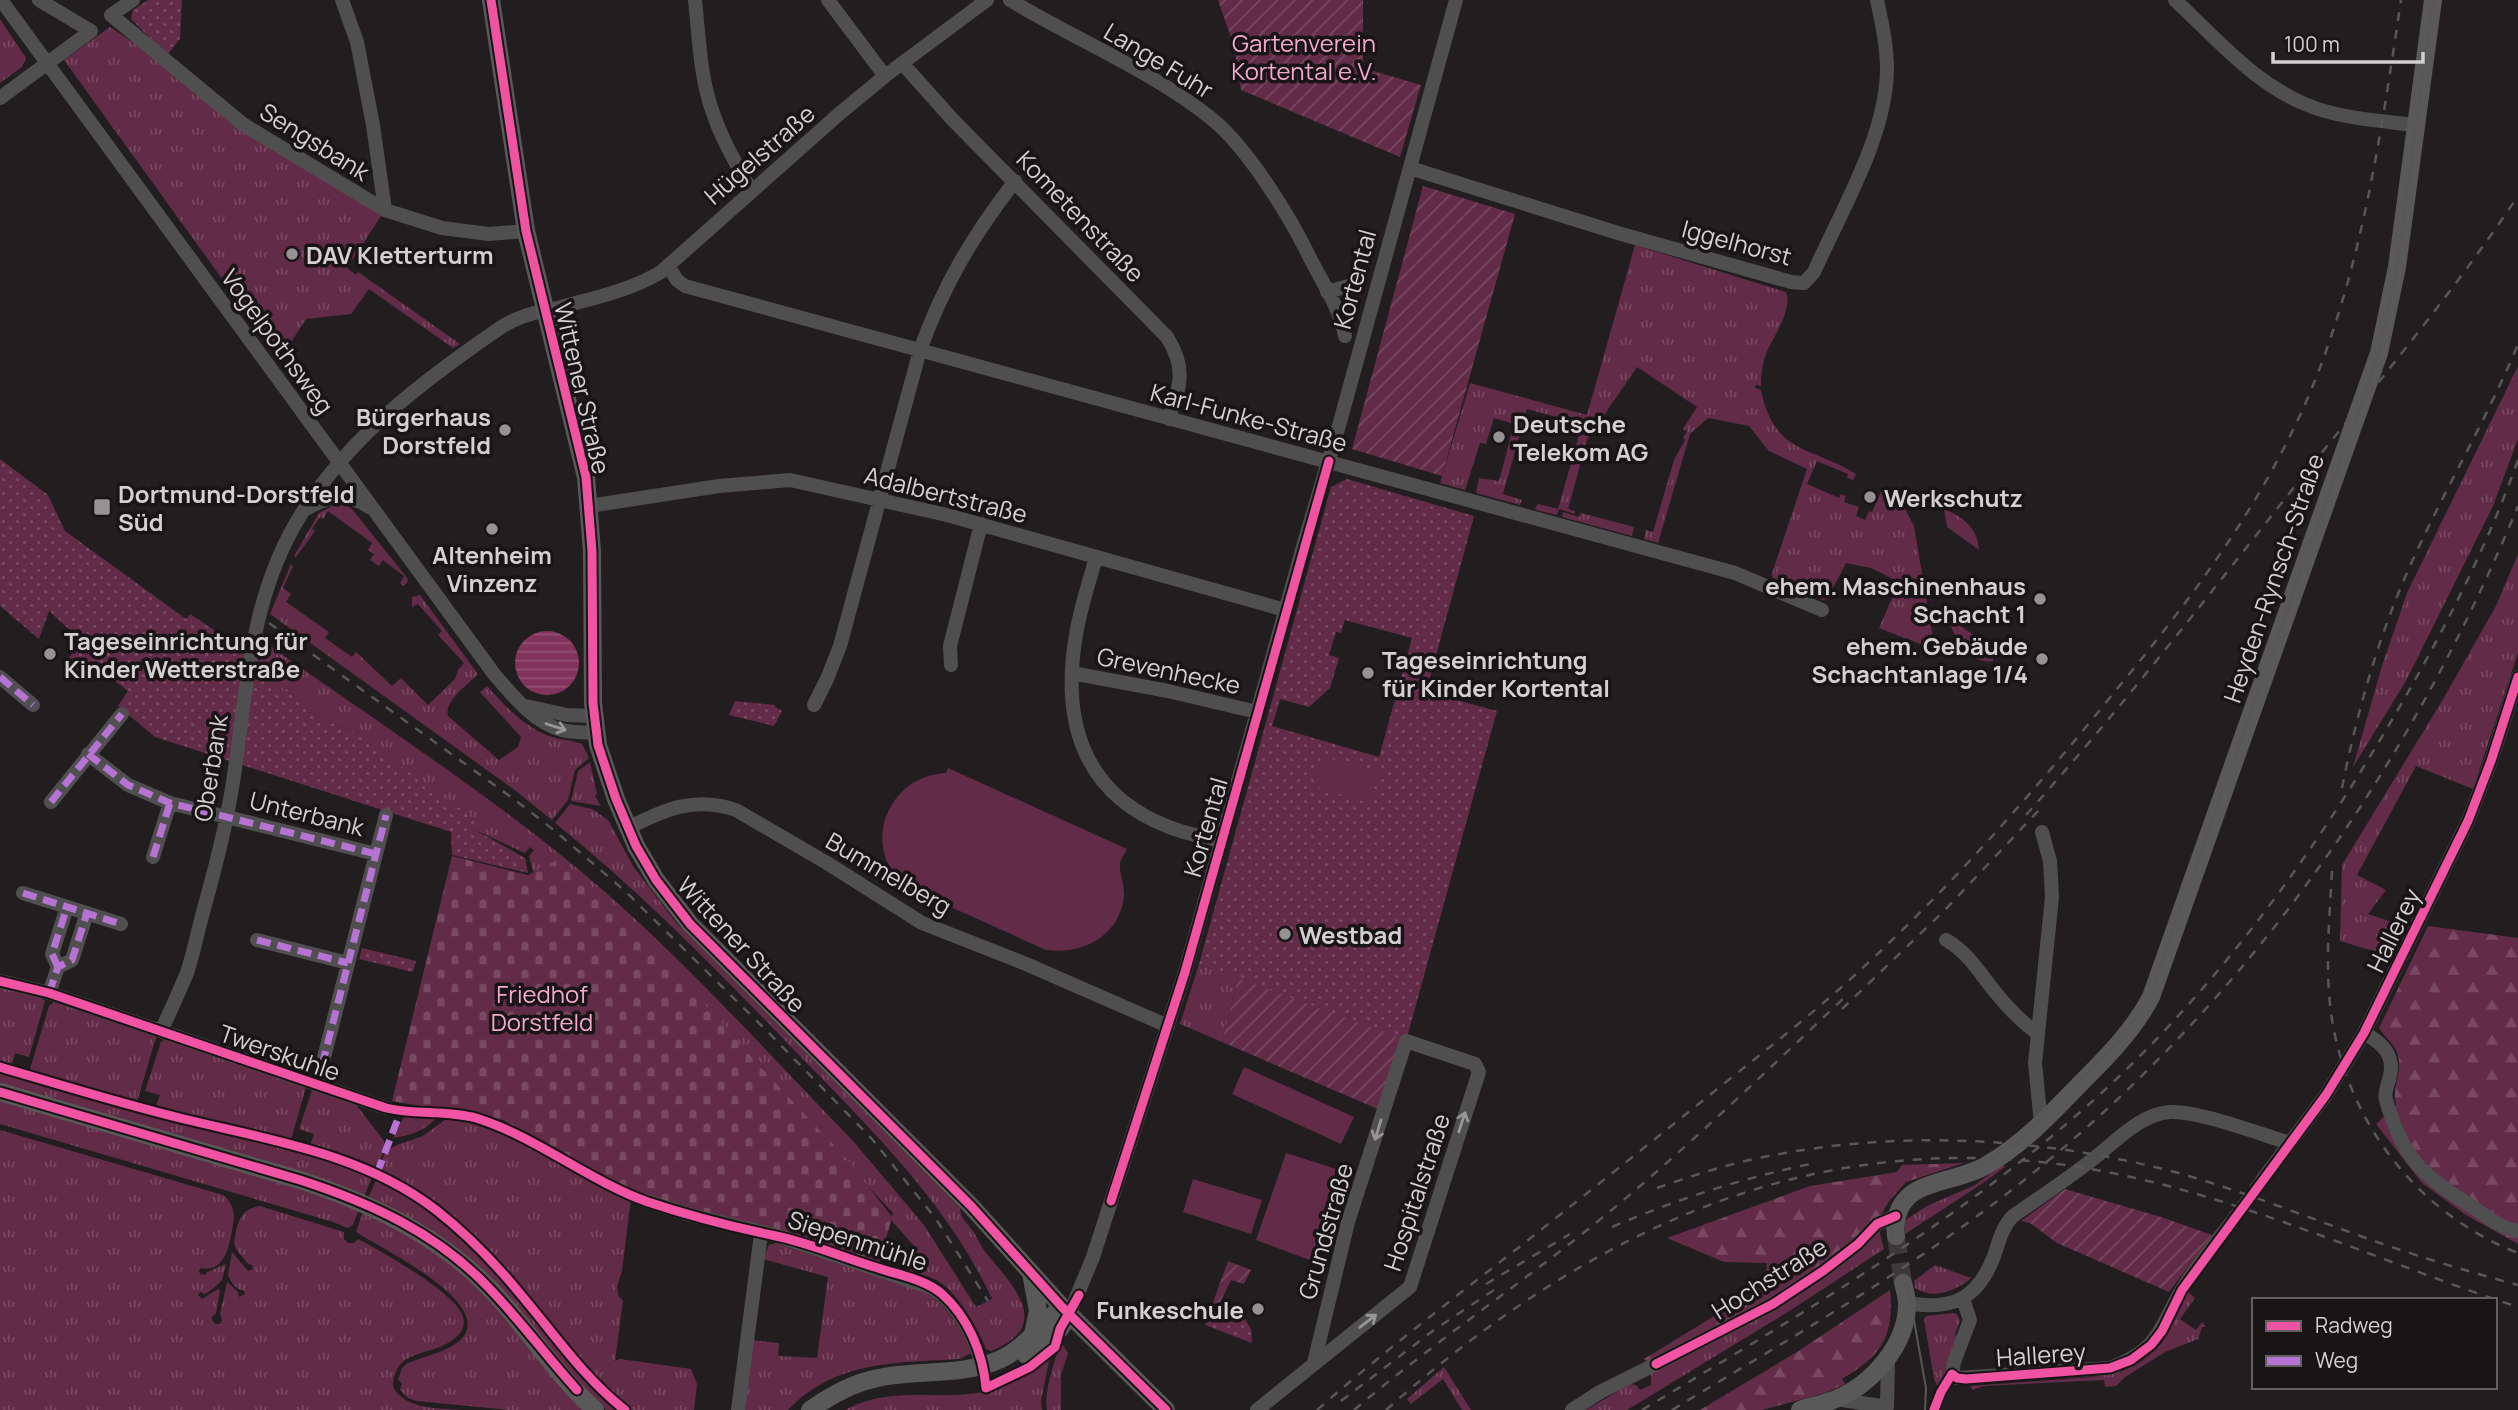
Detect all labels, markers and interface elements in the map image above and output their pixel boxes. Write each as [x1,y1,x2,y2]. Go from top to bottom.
street label: Lange Fuhr [1098,14,1220,106]
scale bar [2273,21,2424,65]
park label: Gartenverein Kortental e.V. [1231,26,1377,87]
text: 100 m [2284,30,2340,58]
street label: Sengsbank [254,94,377,188]
street label: Hügelstraße [697,97,821,211]
street label: Kometenstraße [1010,143,1152,289]
street label: Iggelhorst [1678,212,1796,272]
street label: Kortental [1325,226,1383,332]
place label: DAV Kletterturm [306,238,494,271]
marker: DAV Kletterturm [284,246,300,262]
street label: Vogelpothsweg [214,262,342,420]
street label: Wittener Straße [547,299,619,477]
street label: Karl-Funke-Straße [1147,375,1351,459]
place label: Bürgerhaus Dorstfeld [356,400,491,461]
place label: Deutsche Telekom AG [1513,407,1648,468]
marker: Bürgerhaus Dorstfeld [497,422,513,438]
marker: Deutsche Telekom AG [1491,429,1507,445]
street label: Heyden-Rynsch-Straße [2215,449,2331,707]
street label: Adalbertstraße [861,458,1031,530]
place label: Dortmund-Dorstfeld Süd [118,477,355,538]
place label: Werkschutz [1884,481,2023,514]
marker: Werkschutz [1862,489,1878,505]
marker: Dortmund-Dorstfeld Süd [92,497,112,517]
marker: Altenheim Vinzenz [484,521,500,537]
place label: Altenheim Vinzenz [432,538,552,599]
place label: ehem. Maschinenhaus Schacht 1 [1765,569,2026,630]
marker: ehem. Maschinenhaus Schacht 1 [2032,591,2048,607]
place label: Tageseinrichtung für Kinder Wetterstraße [64,624,308,685]
place label: ehem. Gebäude Schachtanlage 1/4 [1811,629,2028,690]
street label: Grevenhecke [1094,639,1244,701]
place label: Tageseinrichtung für Kinder Kortental [1382,643,1610,704]
marker: Tageseinrichtung für Kinder Wetterstraße [42,646,58,662]
marker: ehem. Gebäude Schachtanlage 1/4 [2034,651,2050,667]
marker: Tageseinrichtung für Kinder Kortental [1360,665,1376,681]
street label: Oberbank [185,711,235,824]
one-way arrow [544,722,566,735]
street label: Kortental [1175,774,1235,880]
street label: Unterbank [246,783,369,843]
street label: Bummelberg [820,824,958,922]
street label: Wittener Straße [670,869,814,1019]
street label: Hallerey [2358,882,2428,978]
place label: Westbad [1299,918,1402,951]
marker: Westbad [1277,926,1293,942]
park label: Friedhof Dorstfeld [491,977,593,1038]
street label: Twerskuhle [215,1016,345,1088]
street label: Hospitalstraße [1375,1109,1457,1275]
one-way arrow [1457,1111,1470,1133]
one-way arrow [1370,1118,1383,1140]
street label: Grundstraße [1290,1159,1360,1303]
street label: Siepenmühle [784,1202,932,1278]
street label: Hochstraße [1705,1229,1833,1327]
place label: Funkeschule [1096,1293,1244,1326]
legend [2252,1298,2497,1389]
marker: Funkeschule [1250,1301,1266,1317]
text: Radweg [2315,1311,2393,1339]
one-way arrow [1358,1313,1376,1328]
street label: Hallerey [1995,1334,2087,1374]
text: Weg [2315,1346,2358,1374]

